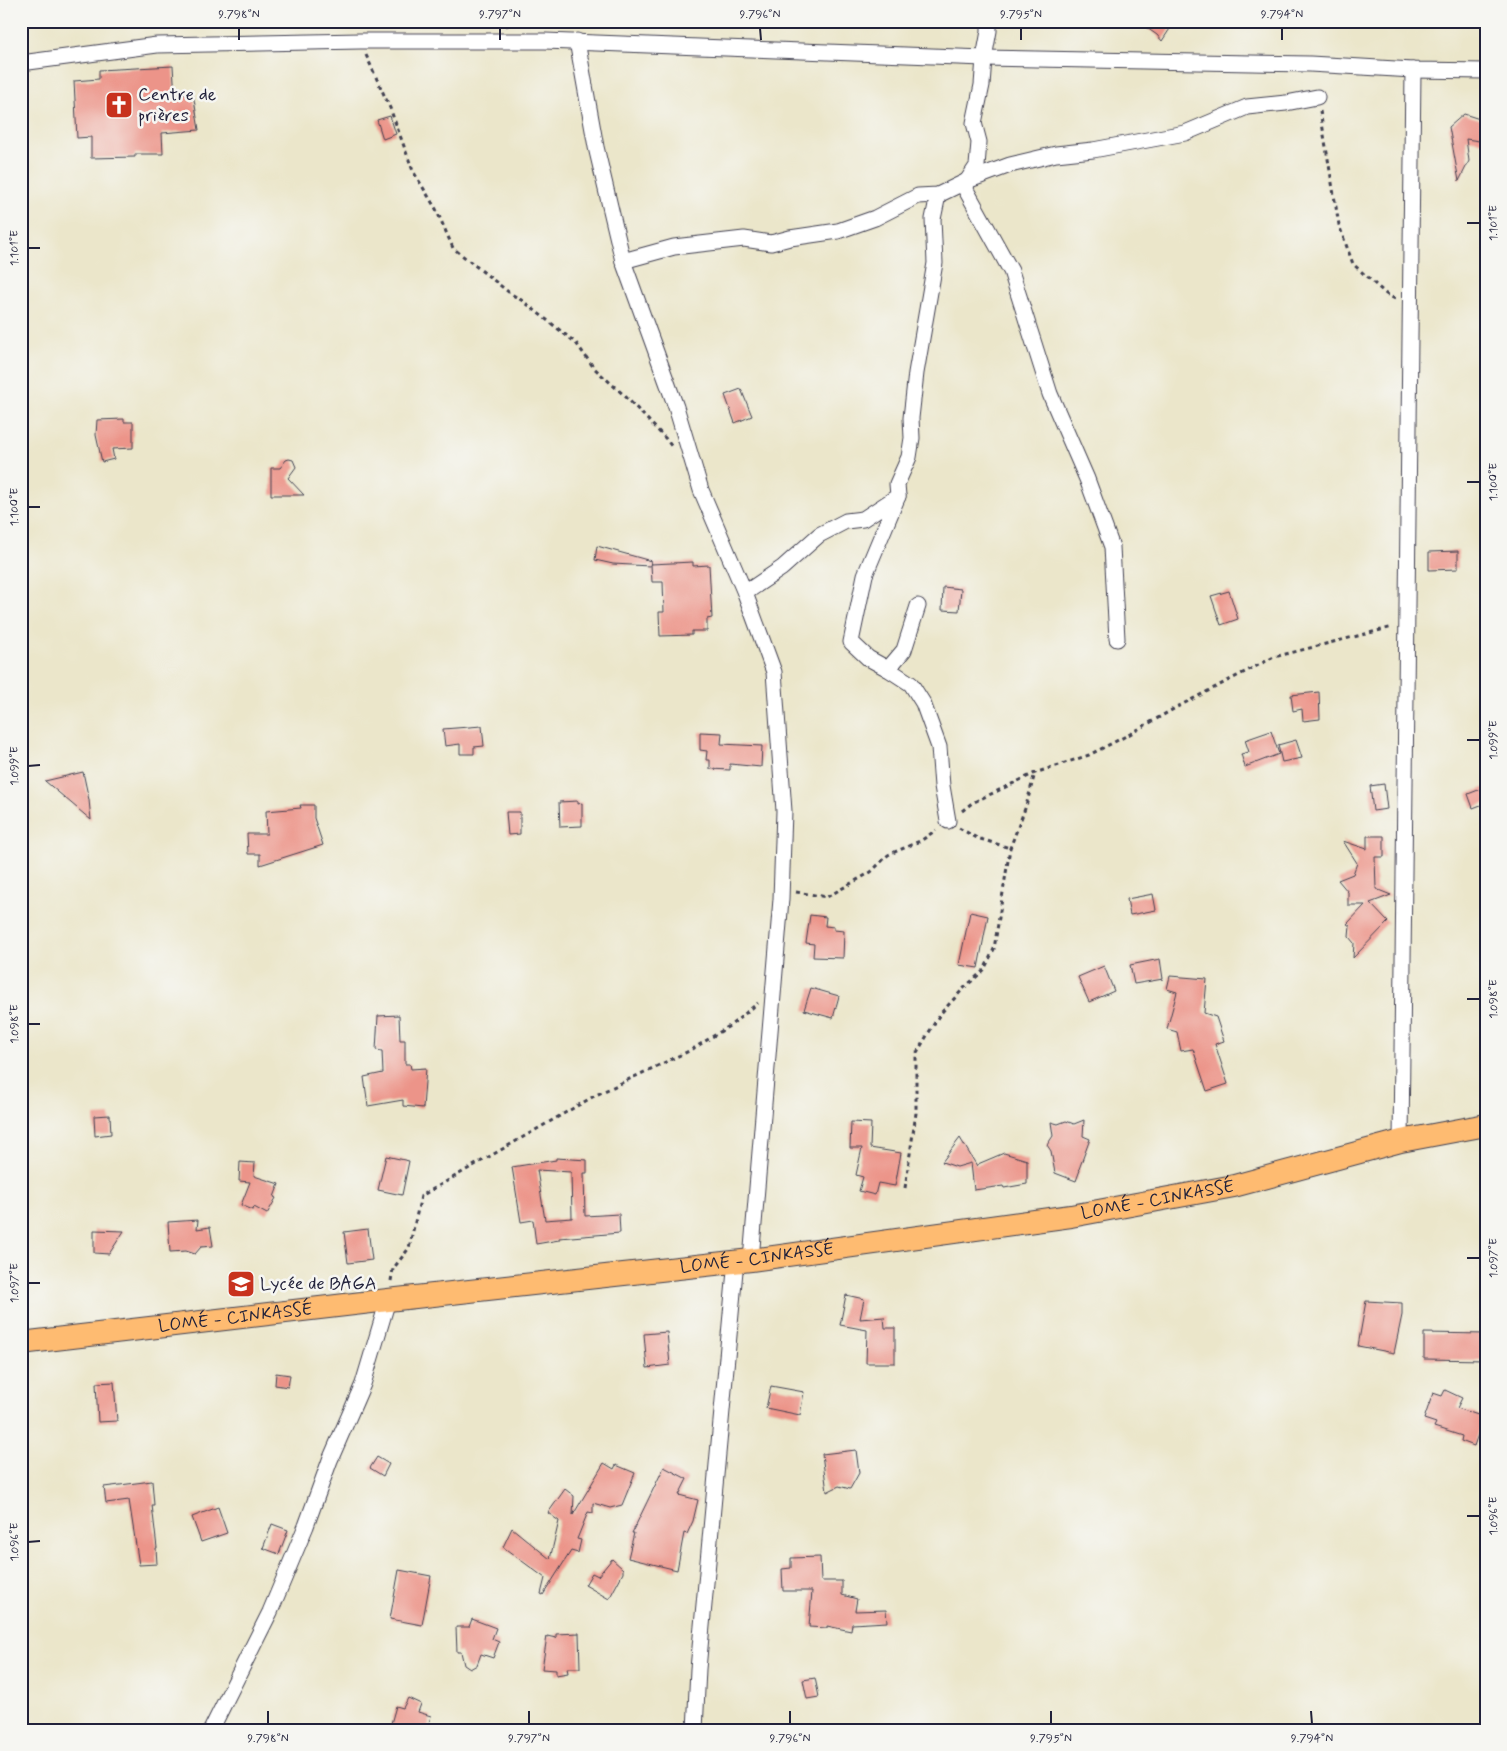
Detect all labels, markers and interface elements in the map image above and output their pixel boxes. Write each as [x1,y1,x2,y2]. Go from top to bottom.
text: 9.798°N [218,7,260,23]
text: 9.797°N [479,7,521,23]
text: 9.796°N [740,7,780,23]
text: 9.795°N [1000,7,1042,23]
text: 9.794°N [1261,7,1303,23]
place label: Centre de prières [138,83,216,128]
church icon: Centre de prières [104,90,134,120]
text: 1.101°E [1486,205,1502,241]
text: 1.101°E [7,230,23,266]
text: 1.100°E [1486,463,1502,501]
text: 1.100°E [7,488,23,526]
text: 1.099°E [1486,720,1502,760]
text: 1.099°E [7,746,23,786]
text: 1.098°E [1486,979,1502,1019]
text: 1.098°E [7,1004,23,1044]
street label: LOMÉ - CINKASSÉ [1079,1174,1237,1226]
street label: LOMÉ - CINKASSÉ [679,1237,836,1280]
text: 1.097°E [1486,1238,1502,1278]
text: 1.097°E [7,1263,23,1303]
school or university icon: Lycée de BAGA [226,1269,256,1299]
place label: Lycée de BAGA [260,1272,376,1296]
street label: LOMÉ - CINKASSÉ [157,1297,314,1339]
text: 1.096°E [1486,1497,1502,1535]
text: 1.096°E [7,1523,23,1561]
text: 9.798°N [247,1731,289,1747]
text: 9.797°N [508,1731,550,1747]
text: 9.796°N [770,1731,810,1747]
text: 9.795°N [1030,1731,1072,1747]
text: 9.794°N [1291,1731,1333,1747]

